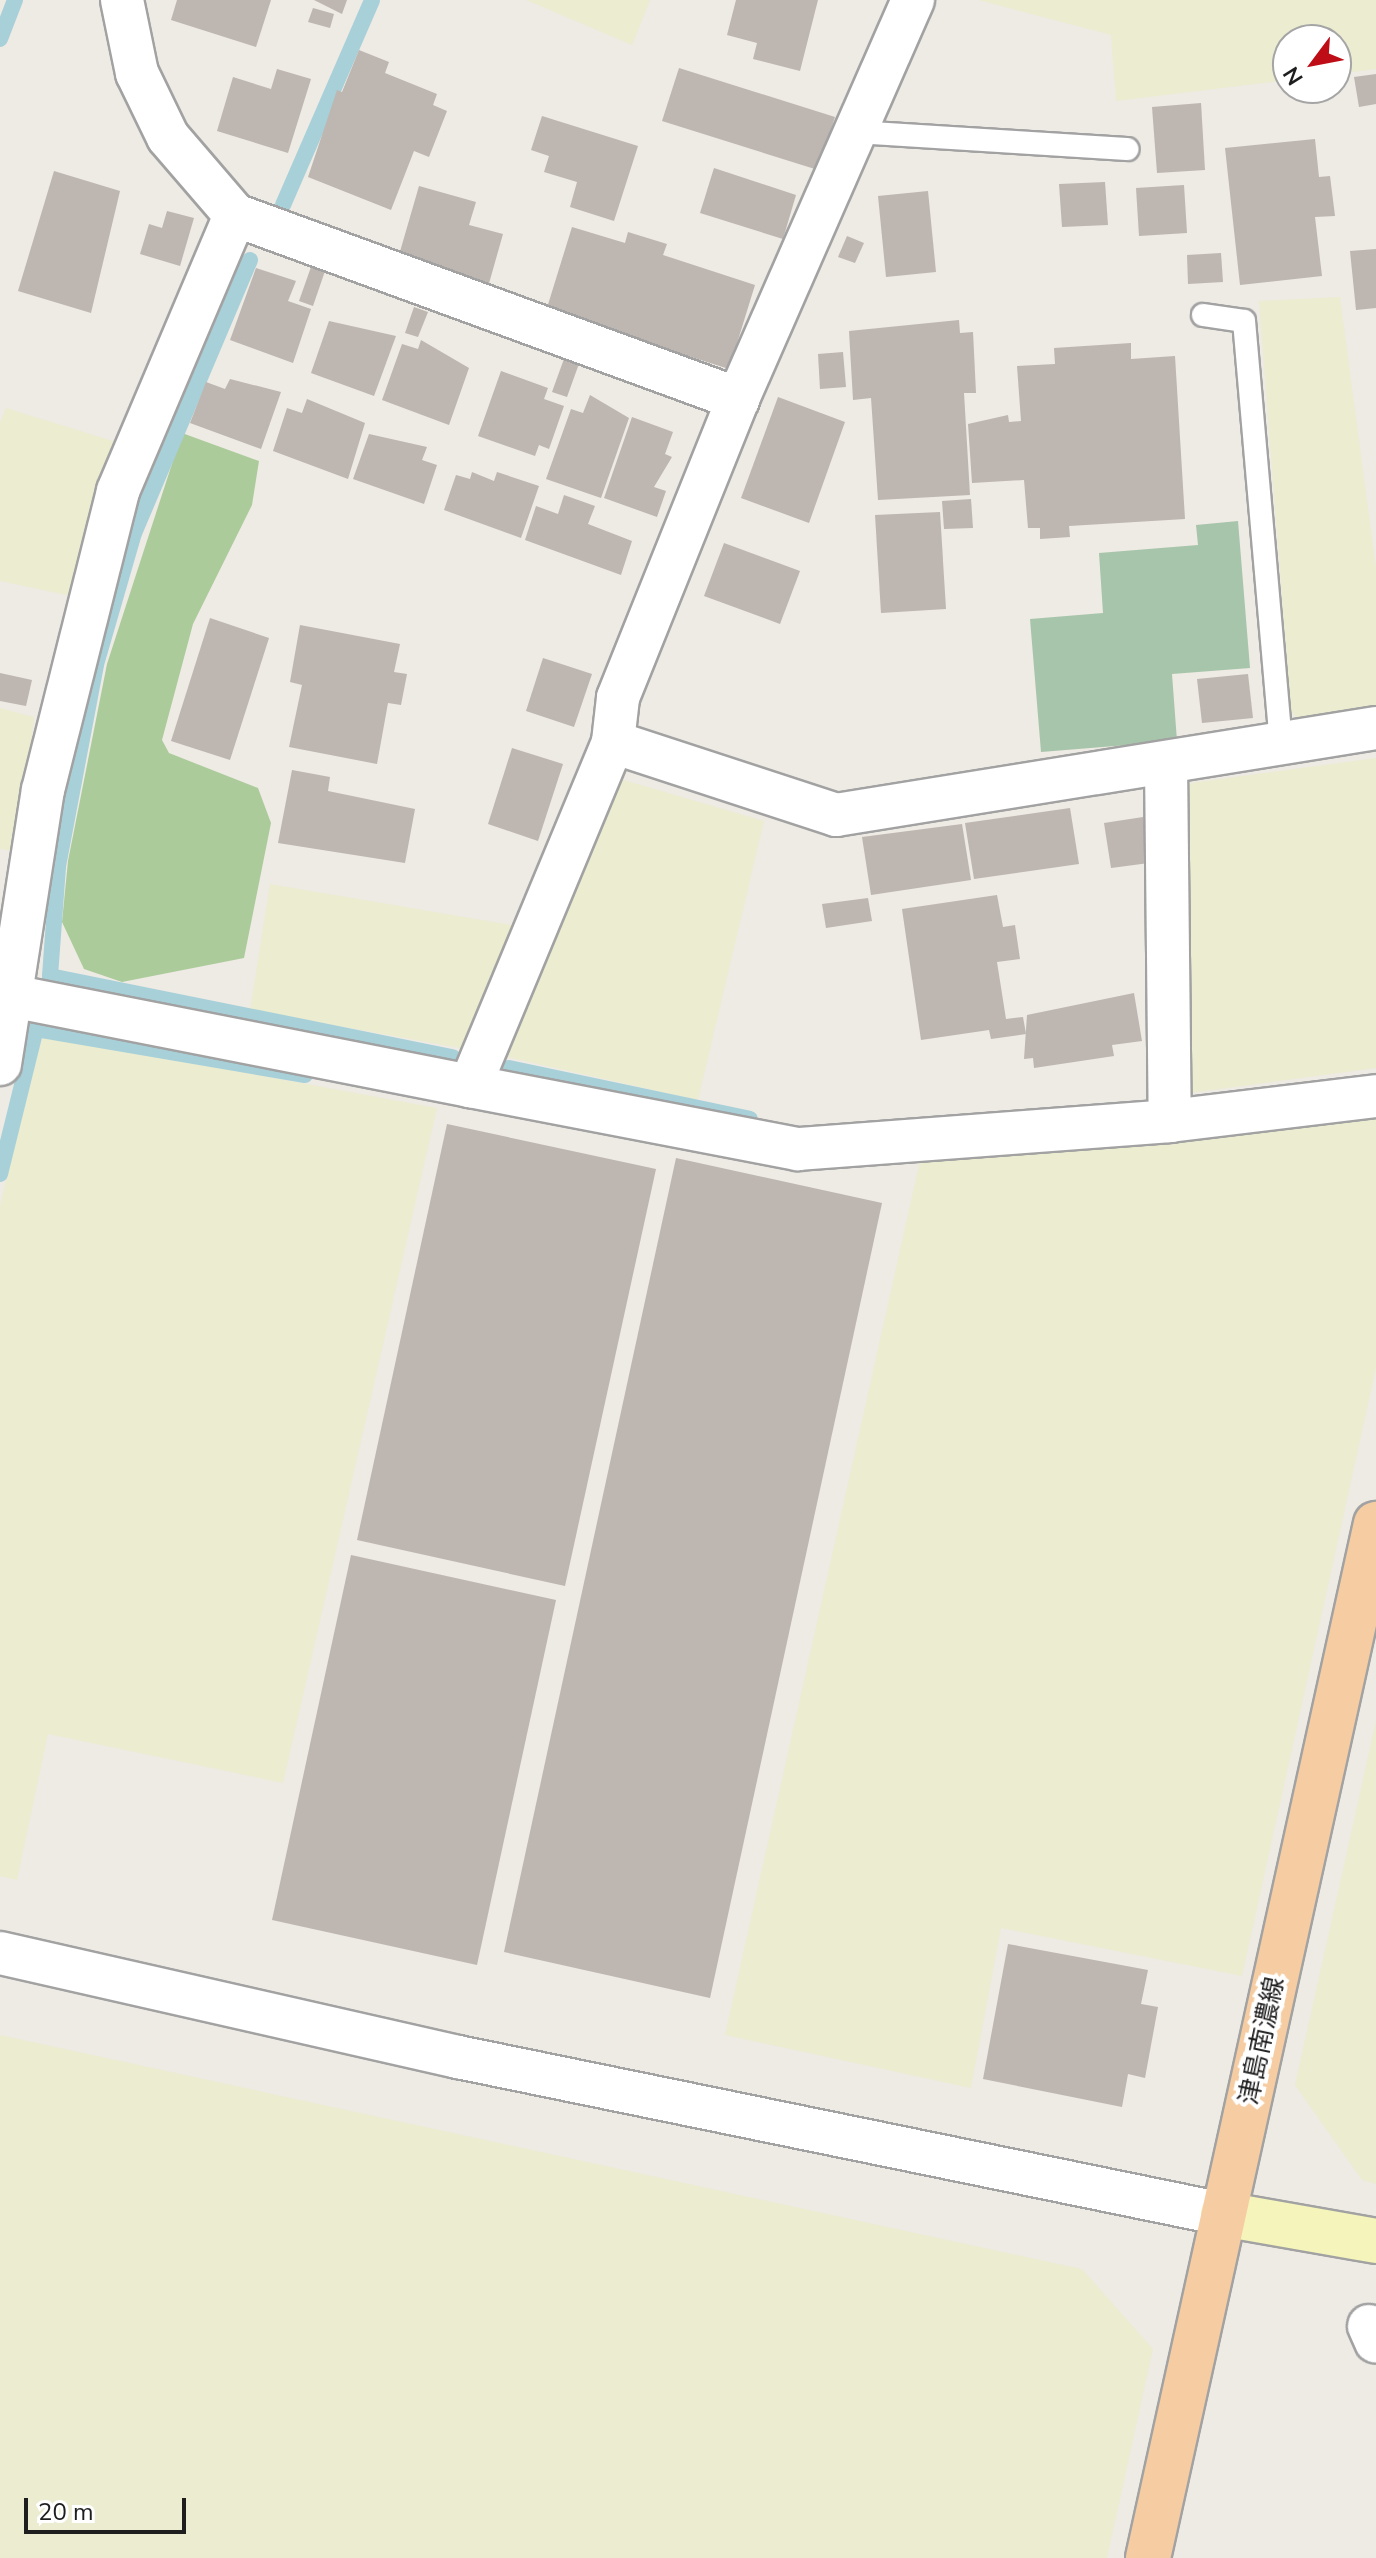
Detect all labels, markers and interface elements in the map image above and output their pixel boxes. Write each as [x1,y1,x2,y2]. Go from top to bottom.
north arrow [1272,24,1352,104]
text: N [1276,61,1310,91]
street label: 津島南濃線 [1233,1974,1291,2108]
scale bar [28,2482,190,2532]
text: 20 m [38,2496,94,2528]

